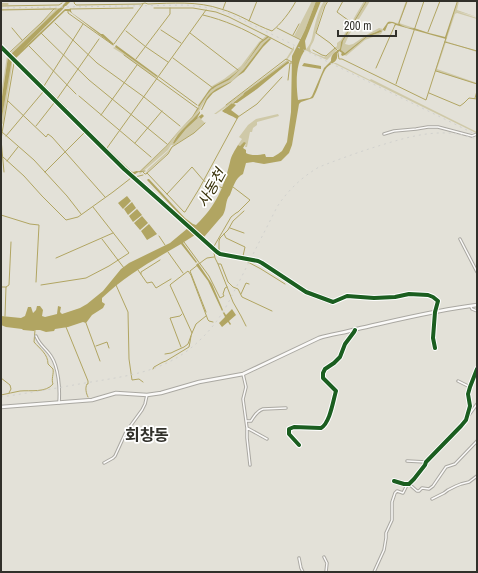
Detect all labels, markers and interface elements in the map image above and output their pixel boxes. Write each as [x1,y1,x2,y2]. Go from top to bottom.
scale bar [338,12,396,38]
text: 200 m [344,18,371,34]
water label: 사동천 [192,163,231,211]
district label: 회창동 [125,424,169,446]

